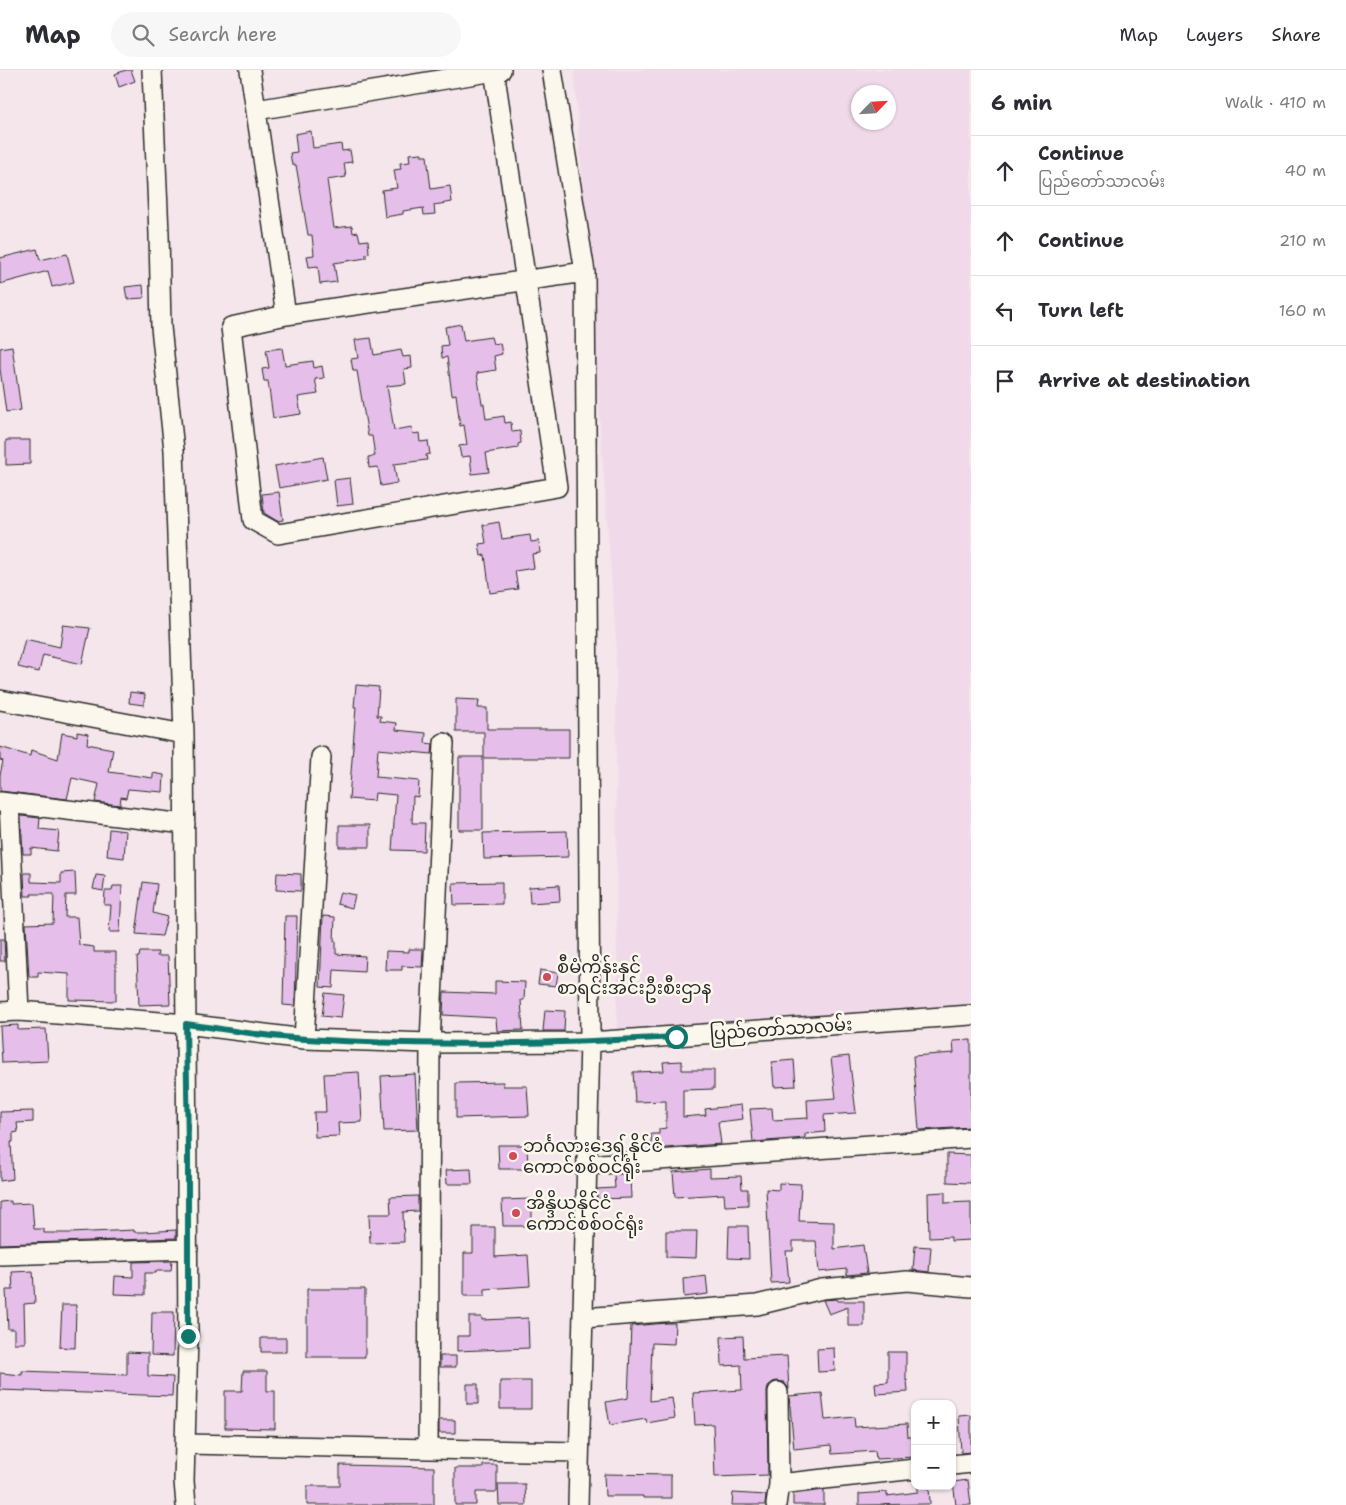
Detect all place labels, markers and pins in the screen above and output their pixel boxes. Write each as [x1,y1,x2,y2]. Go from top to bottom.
place label: စီမံကိန်းနှင့် စာရင်းအင်းဦးစီးဌာန [557,953,712,1003]
marker: စီမံကိန်းနှင့် စာရင်းအင်းဦးစီးဌာန [541,971,553,983]
place label: ဘင်္ဂလားဒေရှ့်နိုင်ငံ ကောင်စစ်ဝင်ရုံး [523,1132,663,1182]
marker: ဘင်္ဂလားဒေရှ့်နိုင်ငံ ကောင်စစ်ဝင်ရုံး [507,1150,519,1162]
place label: အိန္ဒိယနိုင်ငံ ကောင်စစ်ဝင်ရုံး [526,1189,644,1239]
marker: အိန္ဒိယနိုင်ငံ ကောင်စစ်ဝင်ရုံး [510,1207,522,1219]

